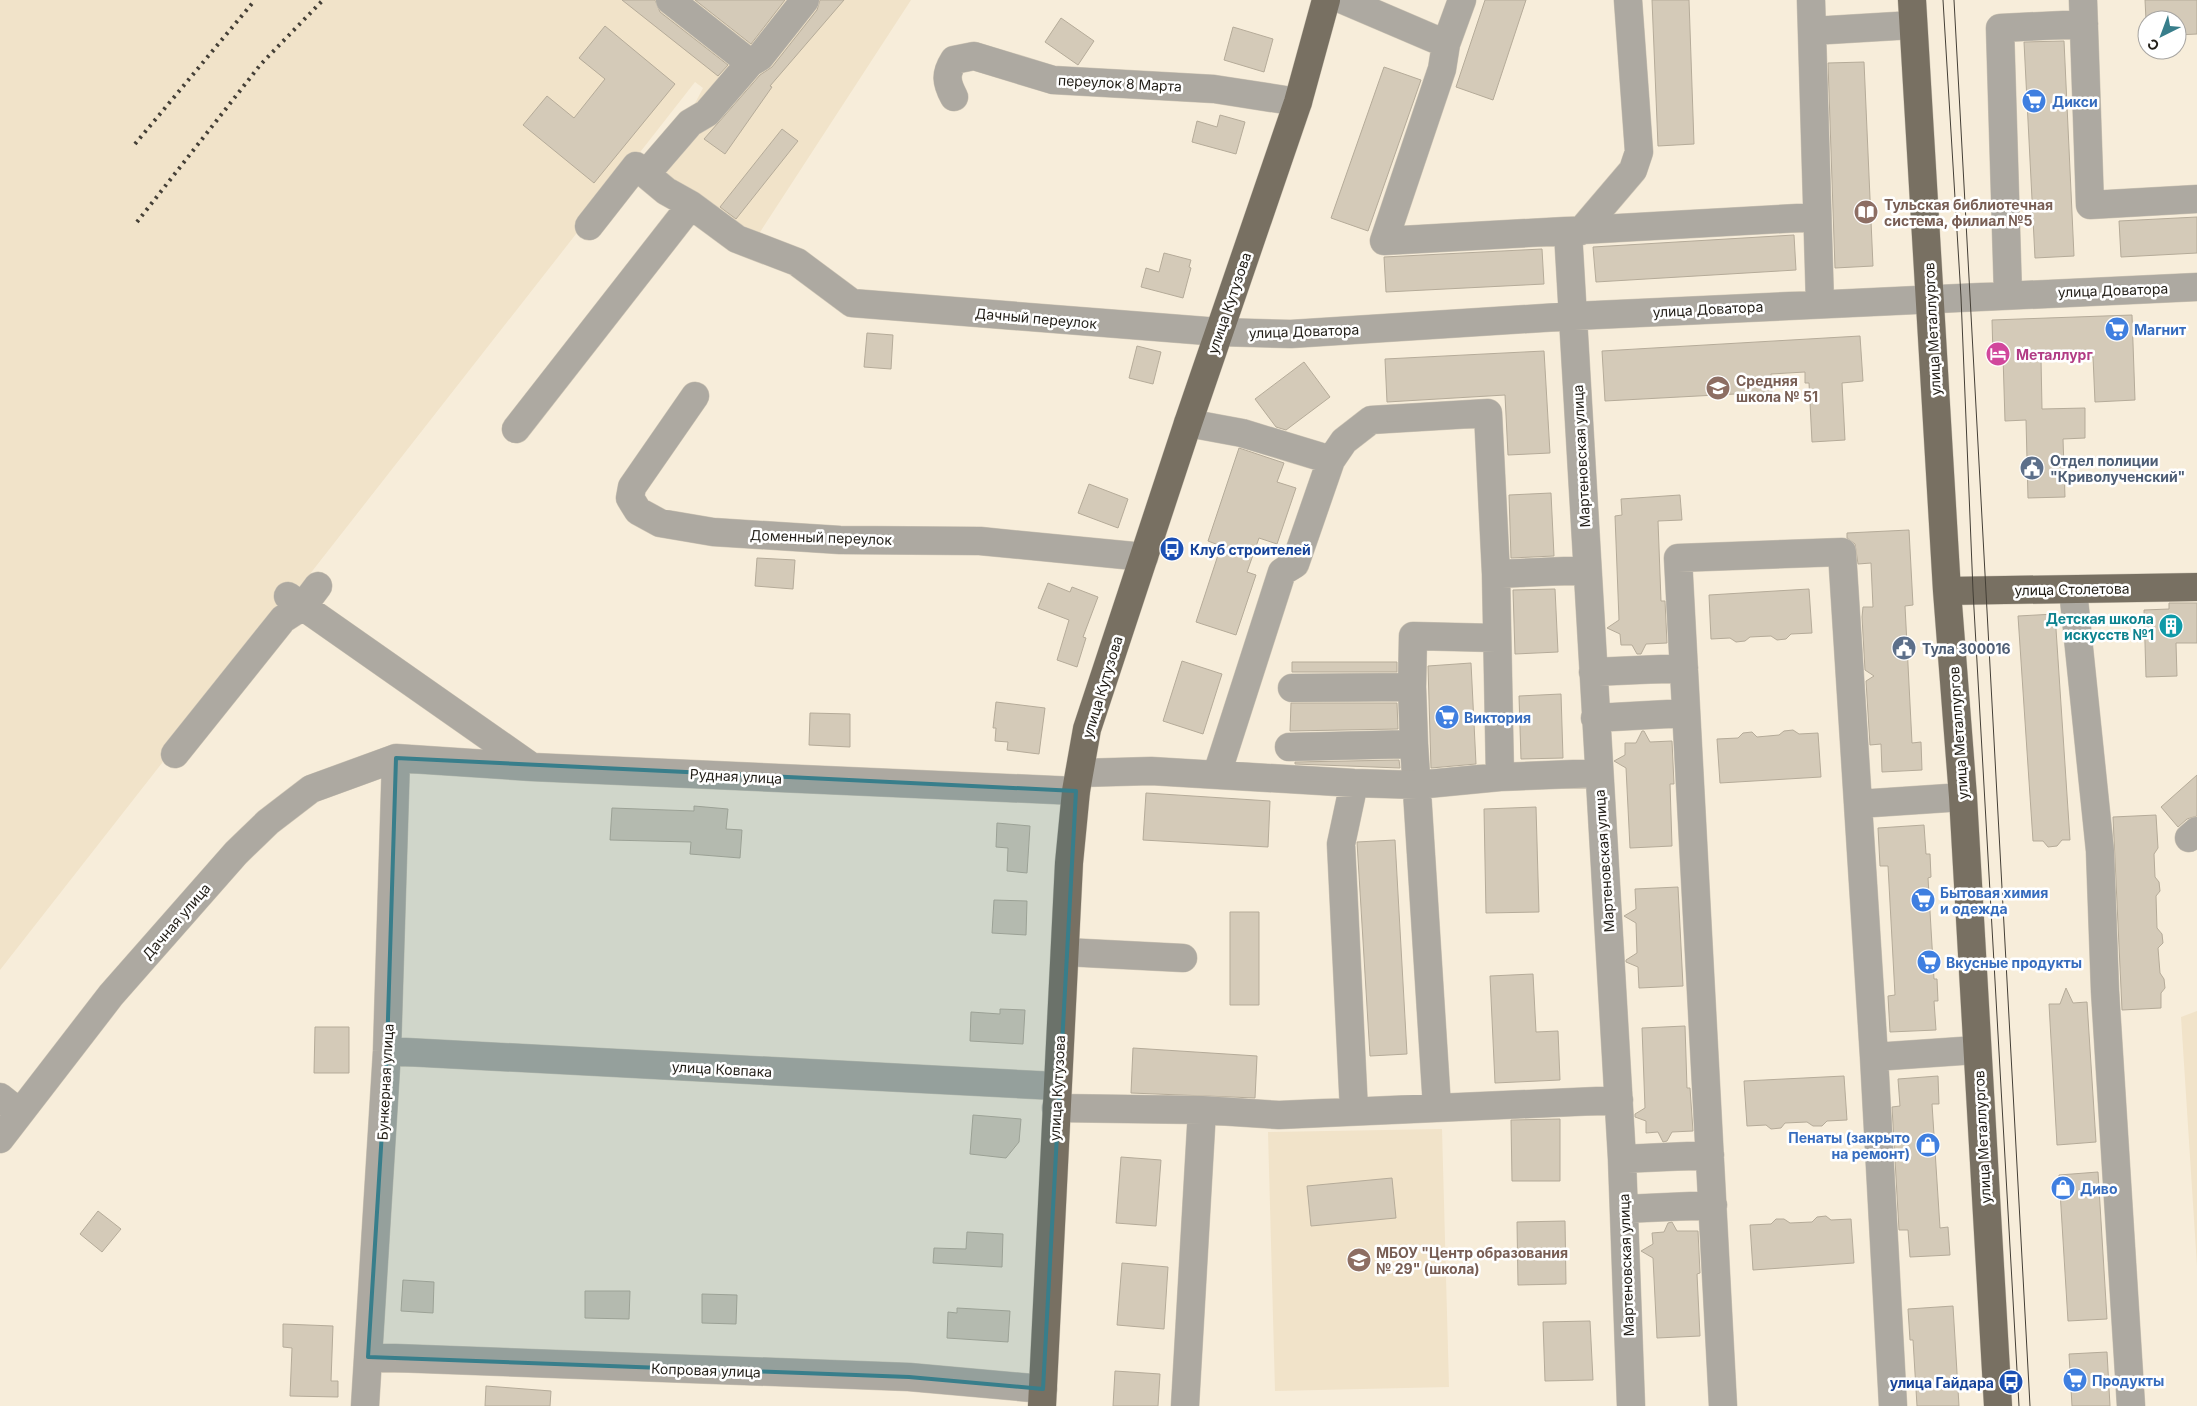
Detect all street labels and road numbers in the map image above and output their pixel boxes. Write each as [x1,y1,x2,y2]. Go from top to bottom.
street label: переулок 8 Марта [1058,71,1182,95]
street label: улица Кутузова [1204,250,1254,356]
street label: улица Металлургов [1920,262,1944,396]
street label: улица Доватора [2057,280,2169,300]
street label: улица Доватора [1652,298,1764,320]
street label: Дачный переулок [974,304,1098,332]
street label: улица Доватора [1248,321,1360,341]
street label: Мартеновская улица [1569,384,1593,528]
street label: Доменный переулок [750,526,893,548]
street label: улица Столетова [2014,579,2130,599]
street label: улица Кутузова [1078,634,1126,740]
street label: улица Металлургов [1945,666,1971,800]
street label: Рудная улица [689,765,783,787]
street label: Мартеновская улица [1591,789,1617,933]
street label: Дачная улица [138,880,214,962]
street label: Бункерная улица [373,1023,397,1141]
street label: улица Кутузова [1046,1035,1068,1141]
street label: улица Ковпака [671,1058,773,1080]
street label: улица Металлургов [1970,1070,1994,1204]
street label: Мартеновская улица [1615,1193,1637,1337]
street label: Копровая улица [651,1360,761,1380]

